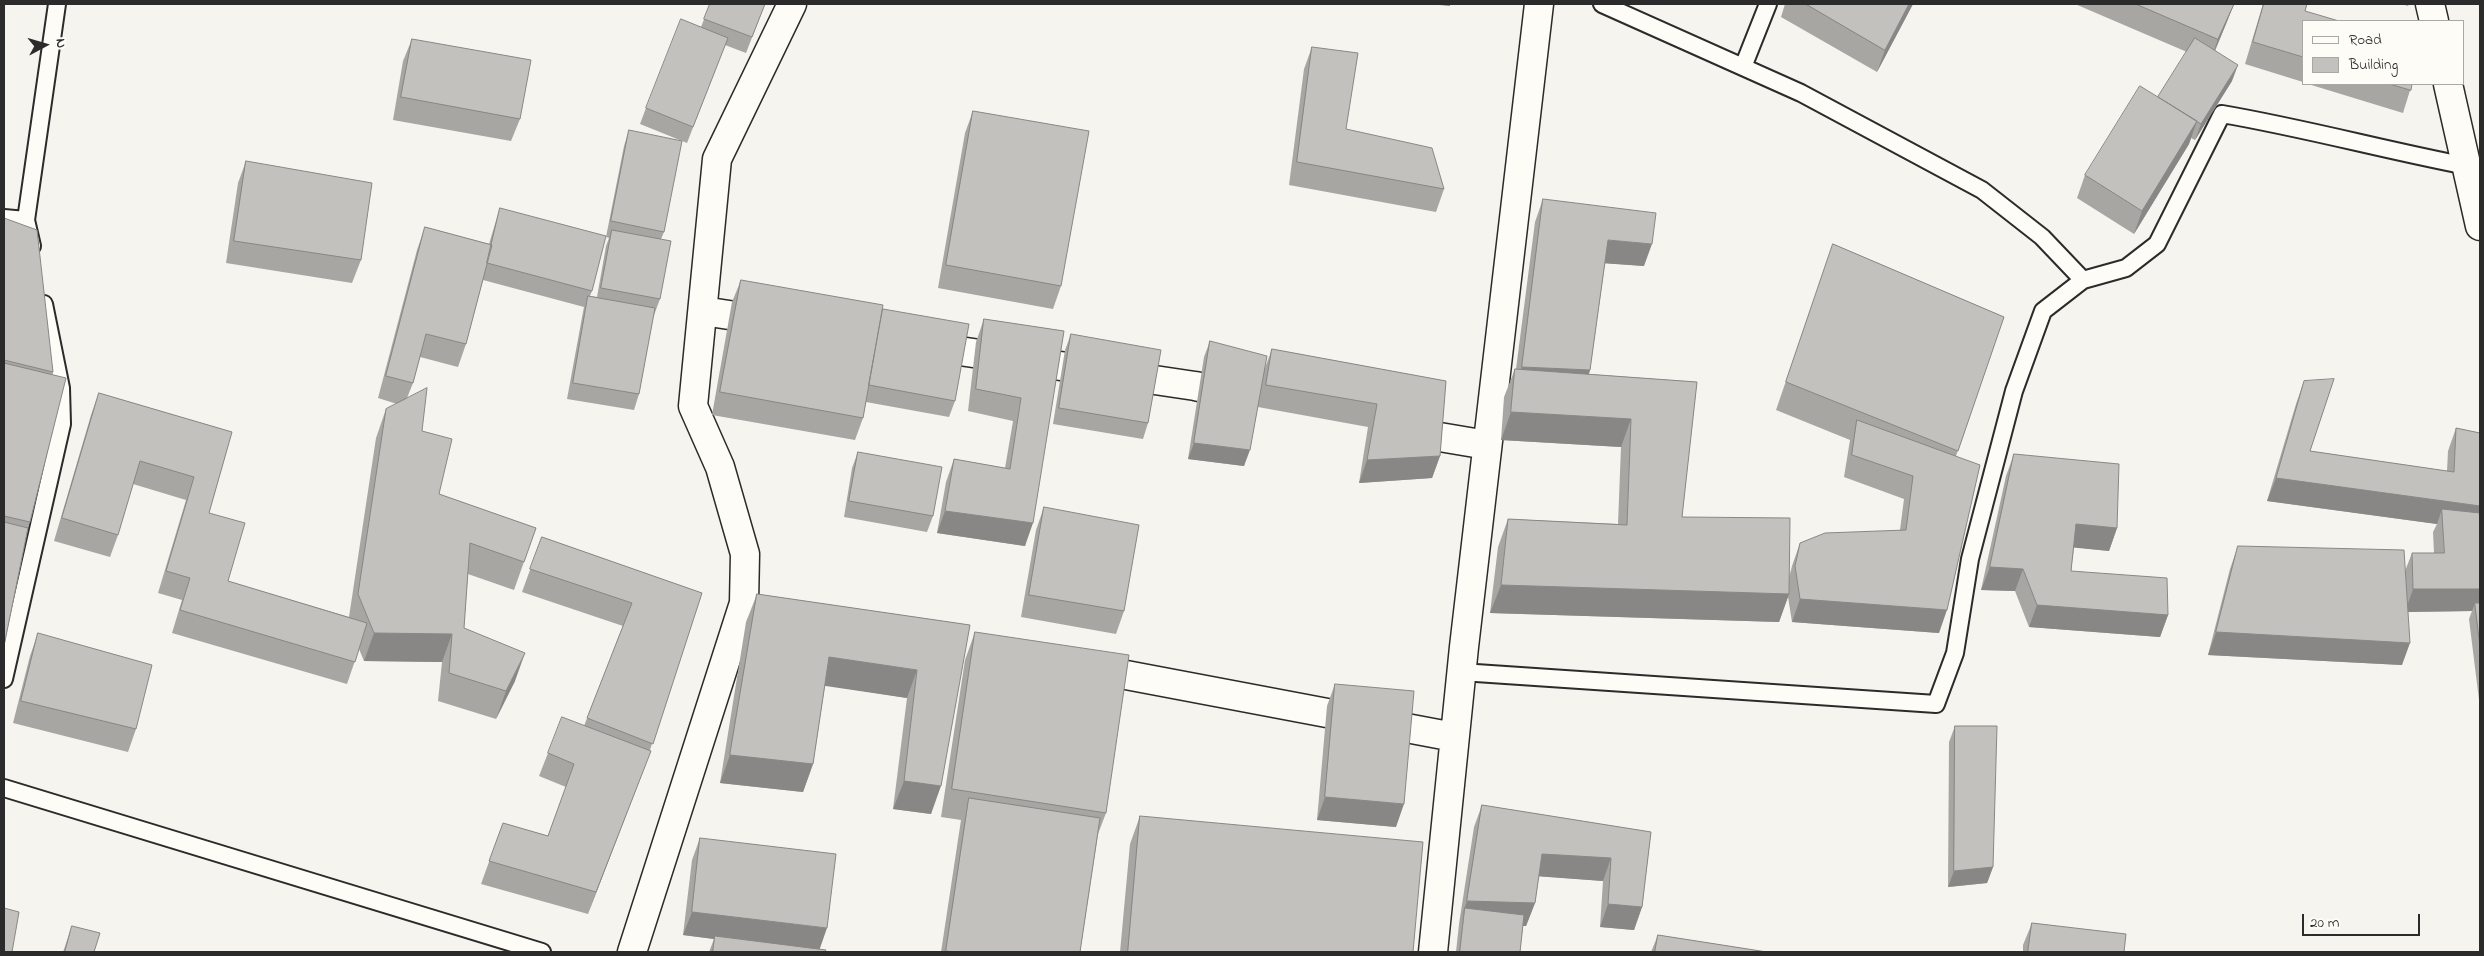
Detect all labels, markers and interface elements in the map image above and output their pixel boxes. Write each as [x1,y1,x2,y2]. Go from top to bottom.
north arrow [20,20,70,70]
legend [2302,20,2464,85]
text: Road [2349,29,2382,51]
text: N [49,38,71,49]
text: Building [2349,54,2398,76]
scale bar [2304,904,2422,936]
text: 20 m [2310,912,2339,934]

